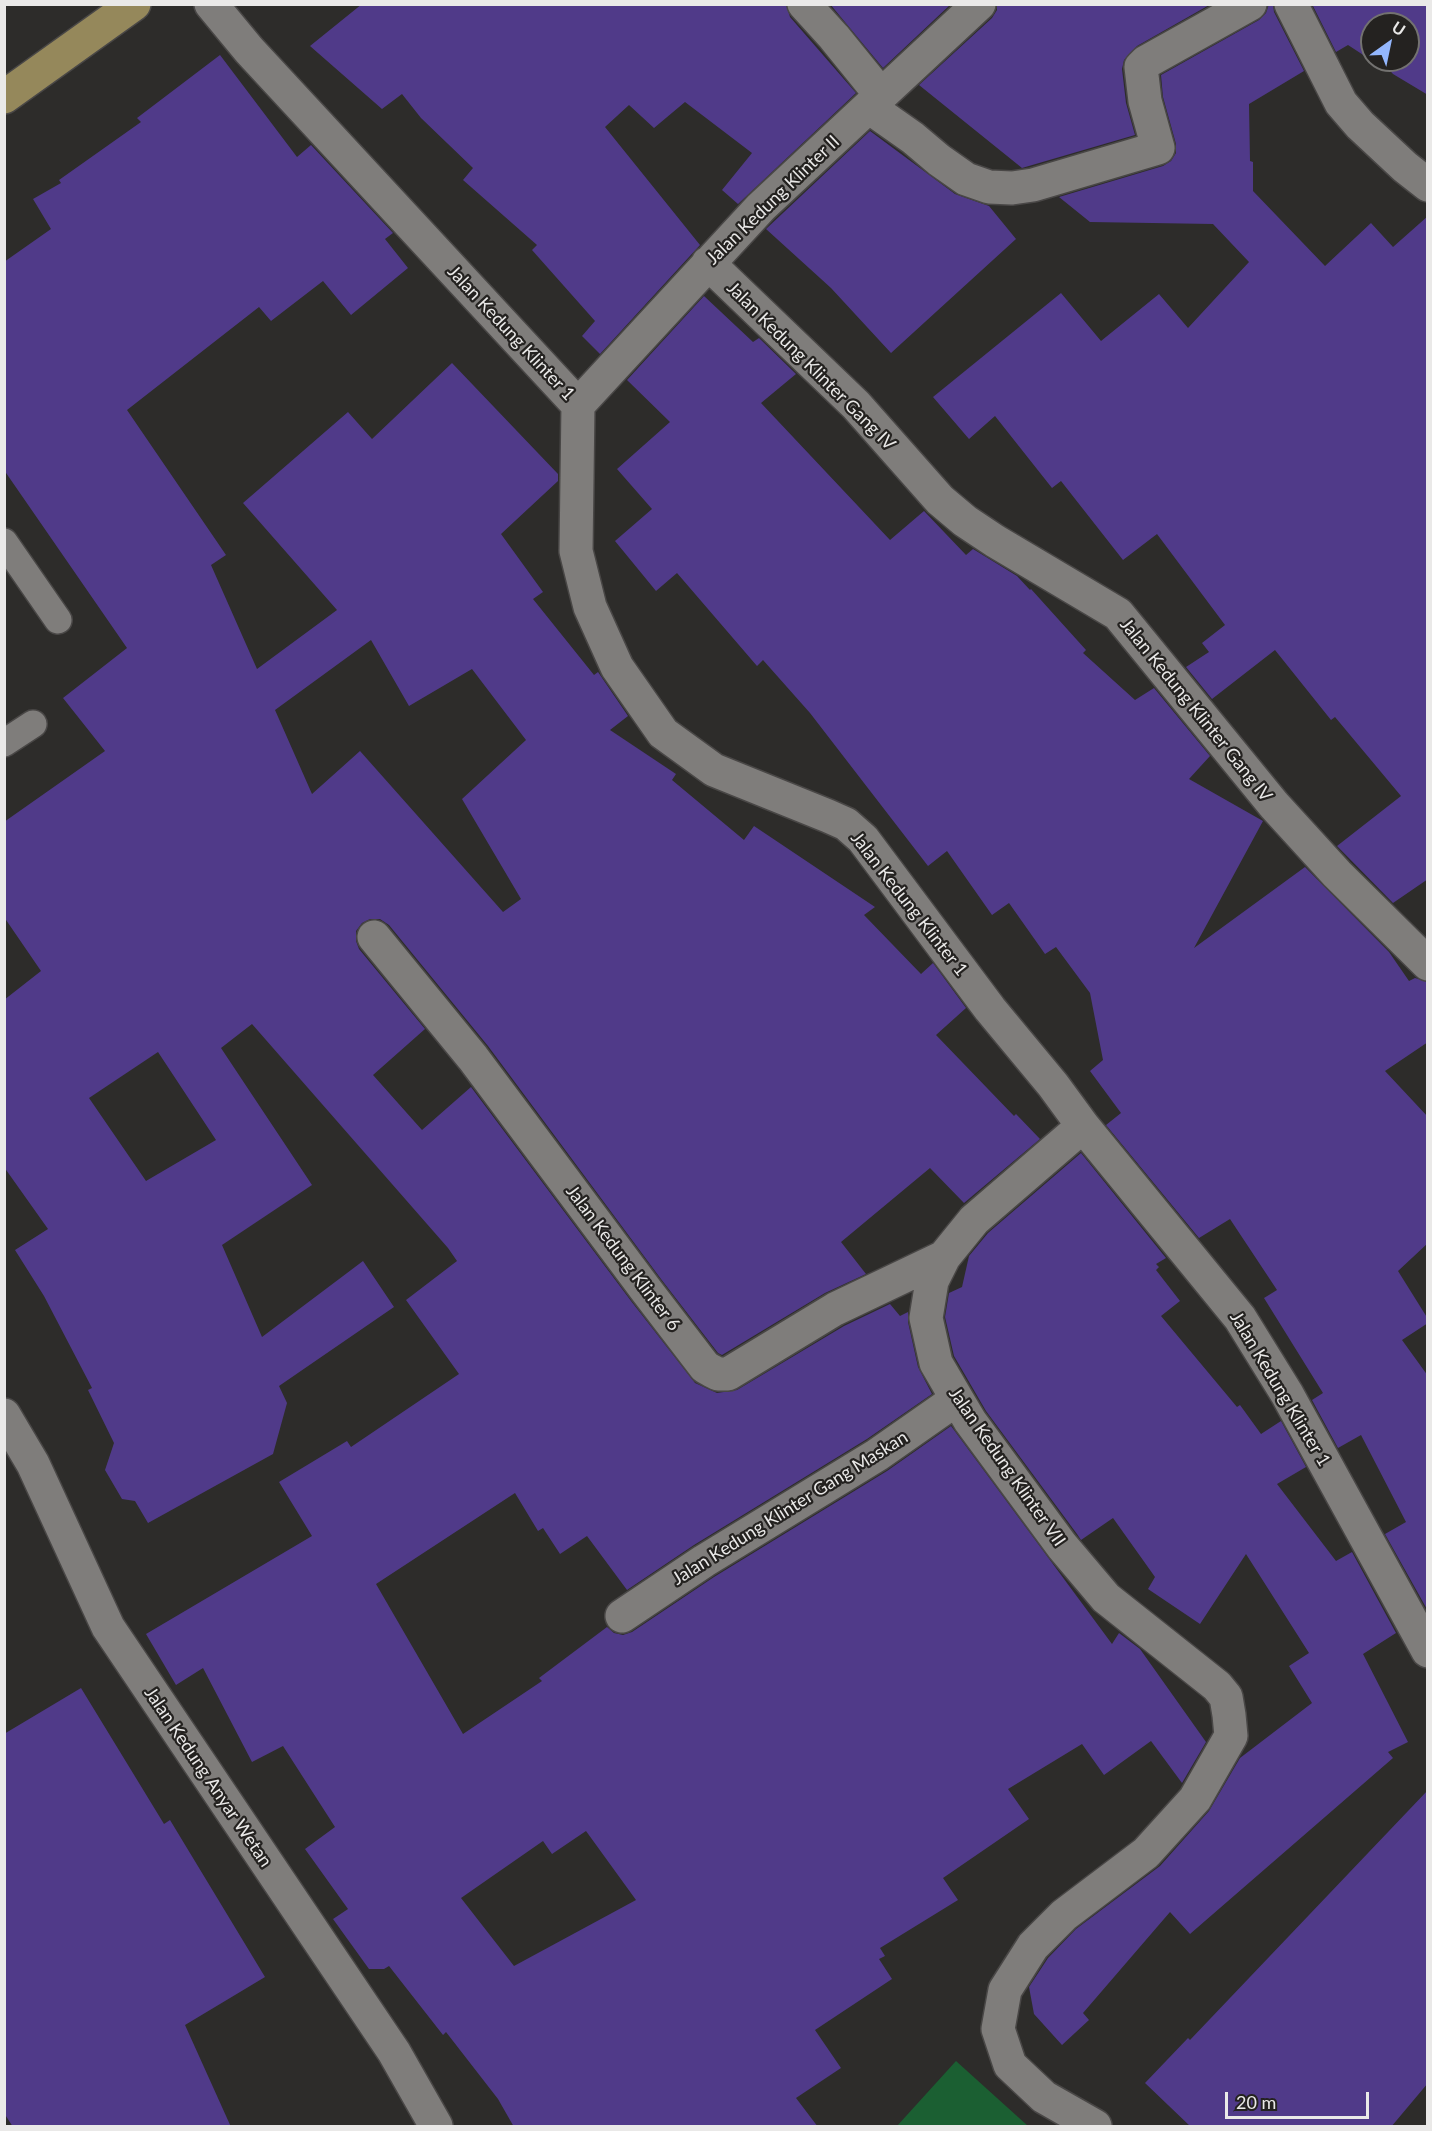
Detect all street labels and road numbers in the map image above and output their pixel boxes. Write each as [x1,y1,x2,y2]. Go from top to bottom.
street label: Jalan Kedung Klinter II [702,131,844,269]
street label: Jalan Kedung Klinter 1 [443,261,579,405]
street label: Jalan Kedung Klinter Gang IV [722,277,900,455]
street label: Jalan Kedung Klinter Gang IV [1115,614,1277,806]
street label: Jalan Kedung Klinter 1 [846,828,972,980]
street label: Jalan Kedung Klinter 6 [561,1181,685,1335]
street label: Jalan Kedung Klinter 1 [1225,1308,1335,1470]
street label: Jalan Kedung Klinter VII [944,1384,1070,1550]
street label: Jalan Kedung Klinter Gang Maskan [668,1426,912,1590]
street label: Jalan Kedung Anyar Wetan [140,1683,276,1871]

